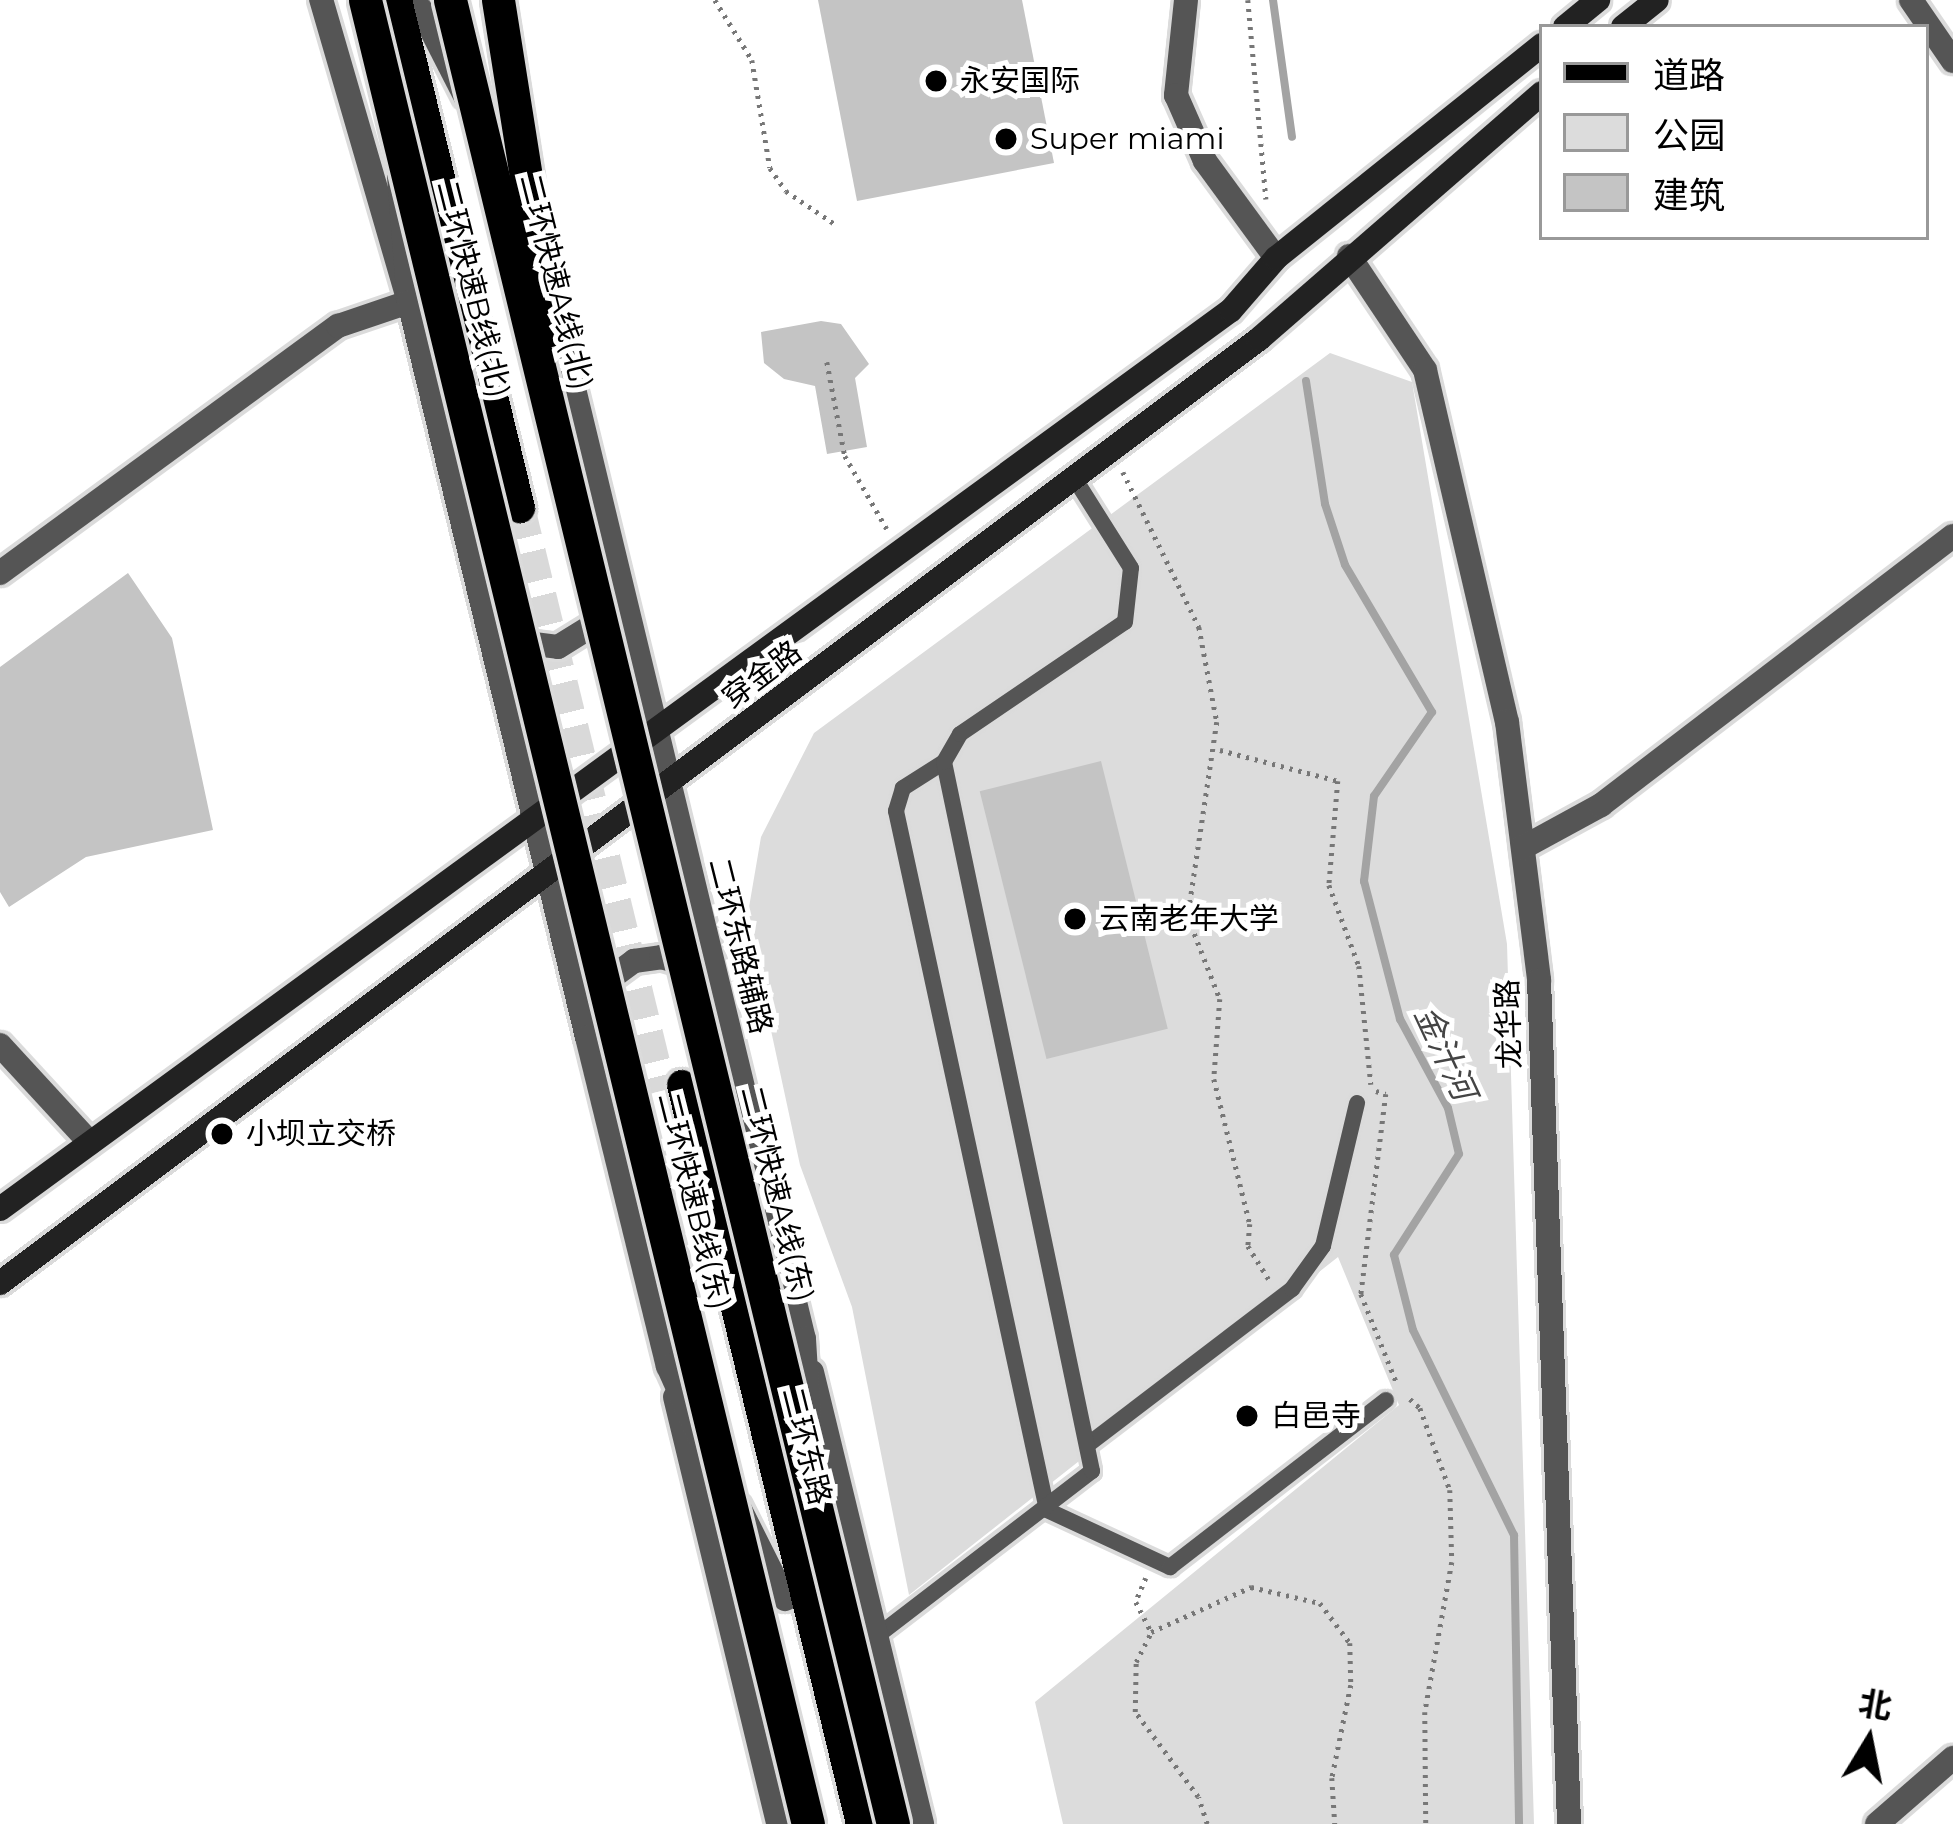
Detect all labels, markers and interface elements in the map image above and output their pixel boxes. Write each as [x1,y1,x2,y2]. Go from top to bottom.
legend [1539,24,1929,240]
text: 道路 [1653,53,1725,97]
place label: 永安国际 [960,63,1080,99]
marker: 永安国际 [923,68,949,94]
text: 公园 [1653,113,1725,157]
place label: Super miami [1030,121,1224,157]
marker: Super miami [993,126,1019,152]
street label: 二环快速A线(北) [512,170,600,394]
text: 建筑 [1653,173,1725,217]
street label: 二环快速B线(北) [429,177,517,401]
street label: 穿金路 [715,634,809,716]
street label: 二环东路辅路 [701,854,779,1038]
place label: 云南老年大学 [1099,901,1279,937]
marker: 云南老年大学 [1062,906,1088,932]
street label: 龙华路 [1489,978,1529,1070]
water label: 金汁河 [1406,1000,1484,1106]
street label: 二环快速A线(东) [733,1082,821,1306]
street label: 二环快速B线(东) [650,1089,738,1313]
place label: 小坝立交桥 [246,1116,396,1152]
marker: 小坝立交桥 [209,1121,235,1147]
street label: 二环东路 [774,1383,838,1509]
place label: 白邑寺 [1271,1398,1361,1434]
marker: 白邑寺 [1234,1403,1260,1429]
north arrow [1809,1680,1929,1800]
text: 北 [1856,1682,1895,1727]

